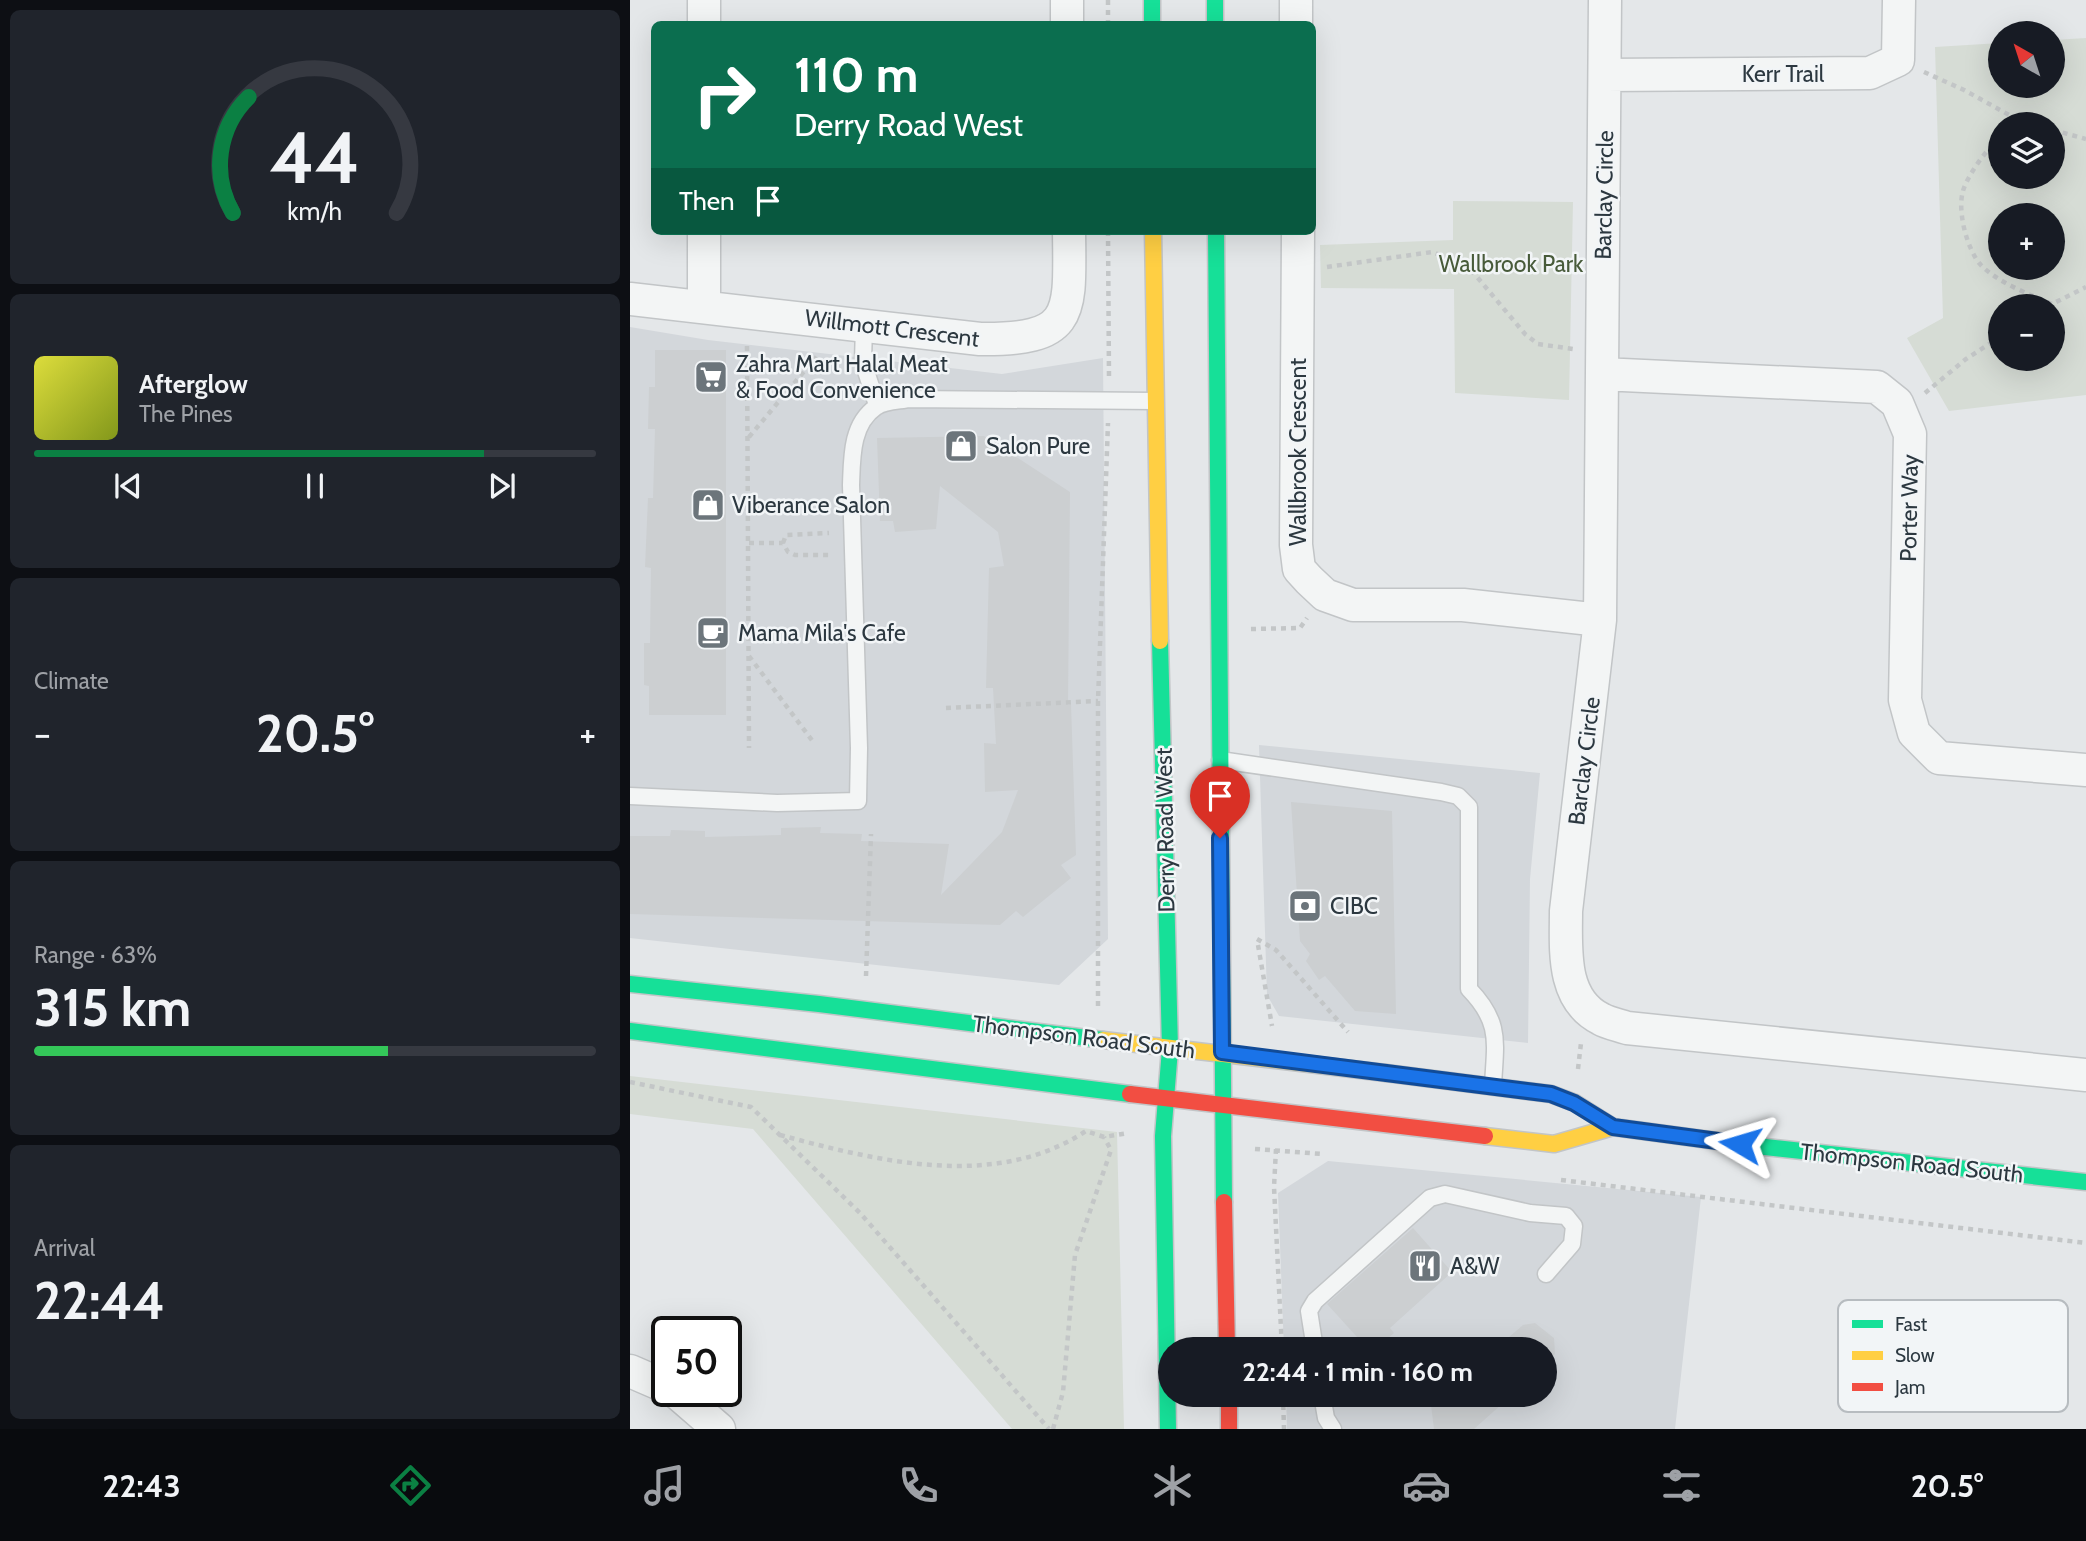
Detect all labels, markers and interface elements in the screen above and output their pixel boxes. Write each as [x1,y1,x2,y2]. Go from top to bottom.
north arrow [1988,21,2065,98]
map controls [1988,21,2065,371]
text: 110 m [794,45,918,104]
icon: right [679,49,770,140]
street label: Kerr Trail [1742,60,1825,88]
text: Derry Road West [794,105,1023,144]
button: layers [1988,112,2065,189]
text: 44 [270,113,360,201]
street label: Barclay Circle [1589,130,1619,260]
icon: arrive [749,182,787,220]
text: Then [679,185,735,217]
text: km/h [288,196,342,226]
button: + [1988,203,2065,280]
park label: Wallbrook Park [1439,250,1584,278]
button: − [1988,294,2065,371]
street label: Willmott Crescent [803,303,981,353]
place label: Zahra Mart Halal Meat & Food Convenience [736,350,948,404]
supermarket icon: Zahra Mart Halal Meat & Food Convenience [692,358,730,396]
street label: Wallbrook Crescent [1284,358,1312,546]
text: Afterglow [139,368,248,400]
text: The Pines [139,400,233,428]
shop icon: Salon Pure [942,427,980,465]
place label: Salon Pure [986,432,1091,460]
street label: Porter Way [1894,454,1924,562]
icon: previous [109,467,147,505]
icon: pause [296,467,334,505]
icon: next [483,467,521,505]
shop icon: Viberance Salon [689,486,727,524]
place label: Viberance Salon [732,491,890,519]
cafe icon: Mama Mila's Cafe [694,614,732,652]
place label: Mama Mila's Cafe [738,619,906,647]
text: Climate [34,667,109,695]
street label: Barclay Circle [1562,695,1606,827]
text: 20.5° [256,702,374,765]
text: − [34,710,51,757]
text: + [579,710,596,757]
street label: Derry Road West [1150,747,1180,913]
pin [1190,766,1250,838]
icon: arrive [1201,777,1239,815]
bank icon: CIBC [1286,887,1324,925]
place label: CIBC [1330,892,1378,920]
text: Range · 63% [34,941,157,969]
text: 315 km [34,976,191,1039]
street label: Thompson Road South [971,1009,1197,1065]
position arrow [1703,1107,1777,1181]
street label: Thompson Road South [1799,1137,2025,1189]
text: Arrival [34,1234,95,1262]
restaurant icon: A&W [1406,1247,1444,1285]
place label: A&W [1450,1252,1500,1280]
text: 22:44 [34,1269,165,1332]
legend [1838,1300,2068,1412]
text: Fast [1895,1313,1928,1336]
speed limit sign: 50 [651,1316,742,1407]
text: Slow [1895,1344,1935,1367]
text: 22:44 · 1 min · 160 m [1242,1356,1473,1388]
text: Jam [1894,1376,1925,1399]
icon: directions [386,1461,435,1510]
icon: music [640,1461,689,1510]
icon: phone [894,1461,943,1510]
icon: climate [1148,1461,1197,1510]
icon: car [1402,1461,1451,1510]
icon: filters [1657,1461,1706,1510]
text: 22:43 [103,1466,181,1505]
text: 20.5° [1911,1466,1983,1505]

